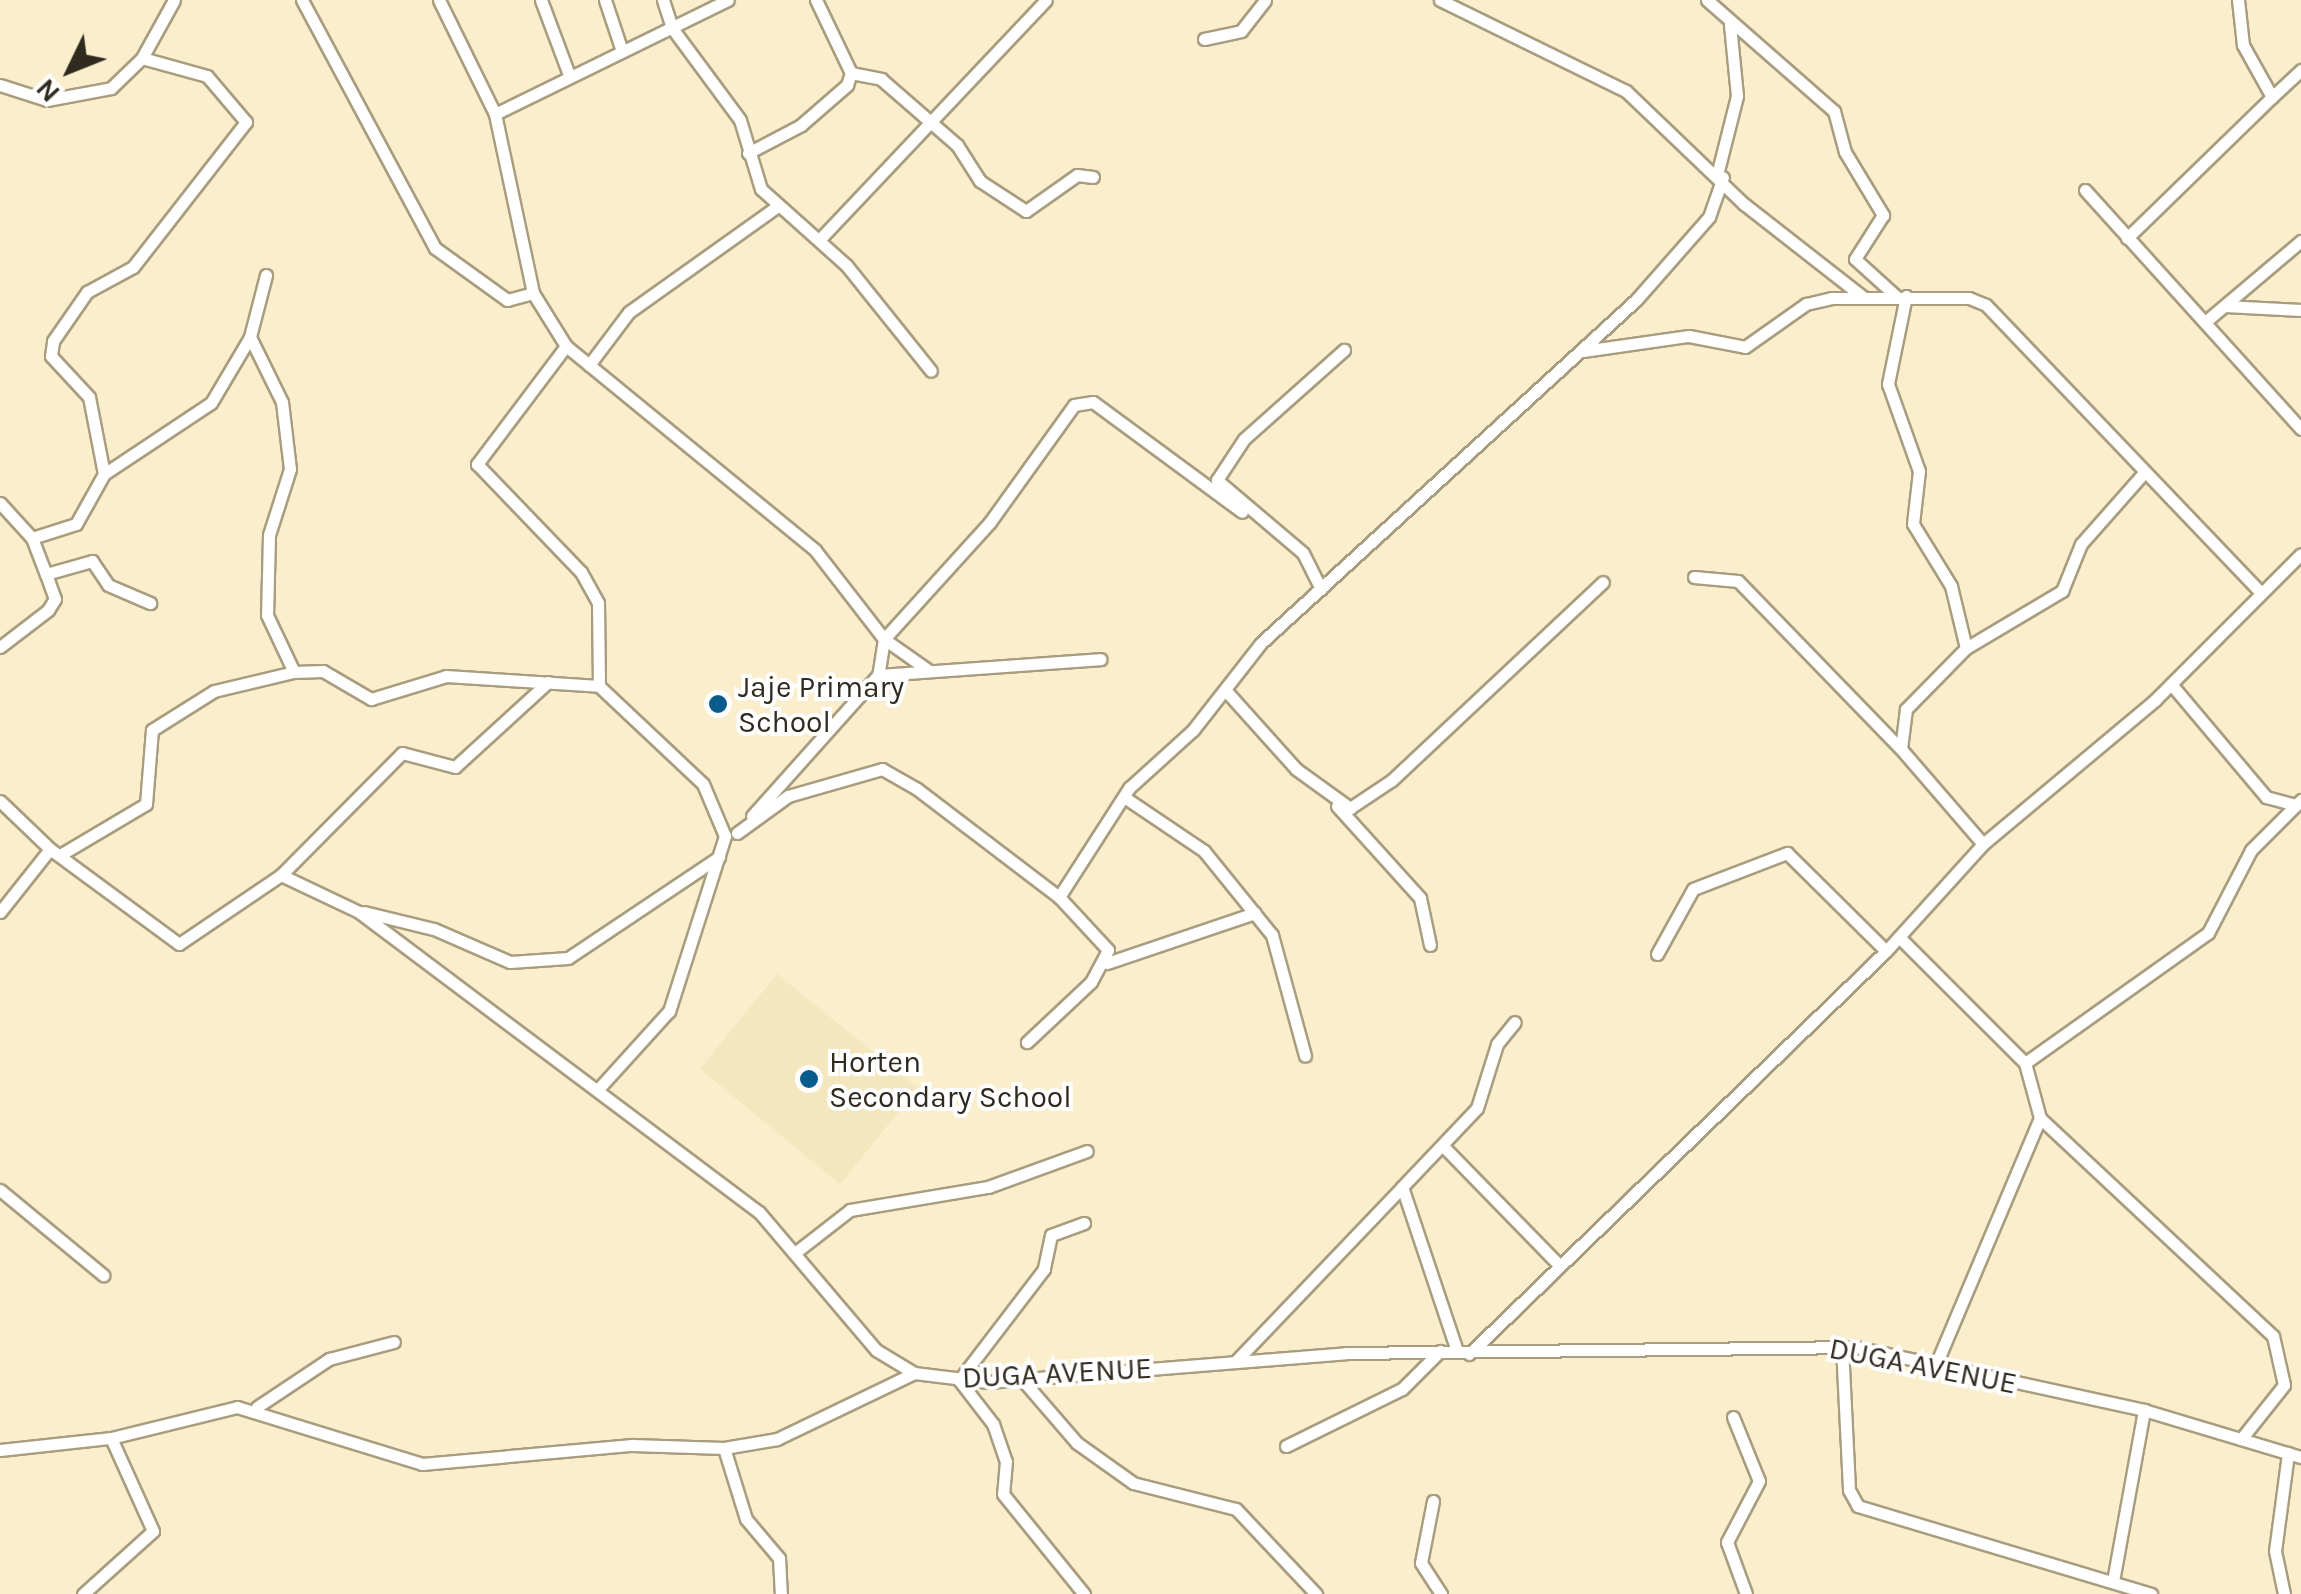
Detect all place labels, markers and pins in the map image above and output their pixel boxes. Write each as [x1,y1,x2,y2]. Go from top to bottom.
place label: Jaje Primary School [738,669,904,740]
marker: Jaje Primary School [707,693,729,715]
place label: Horten Secondary School [829,1044,1072,1114]
marker: Horten Secondary School [798,1068,820,1090]

